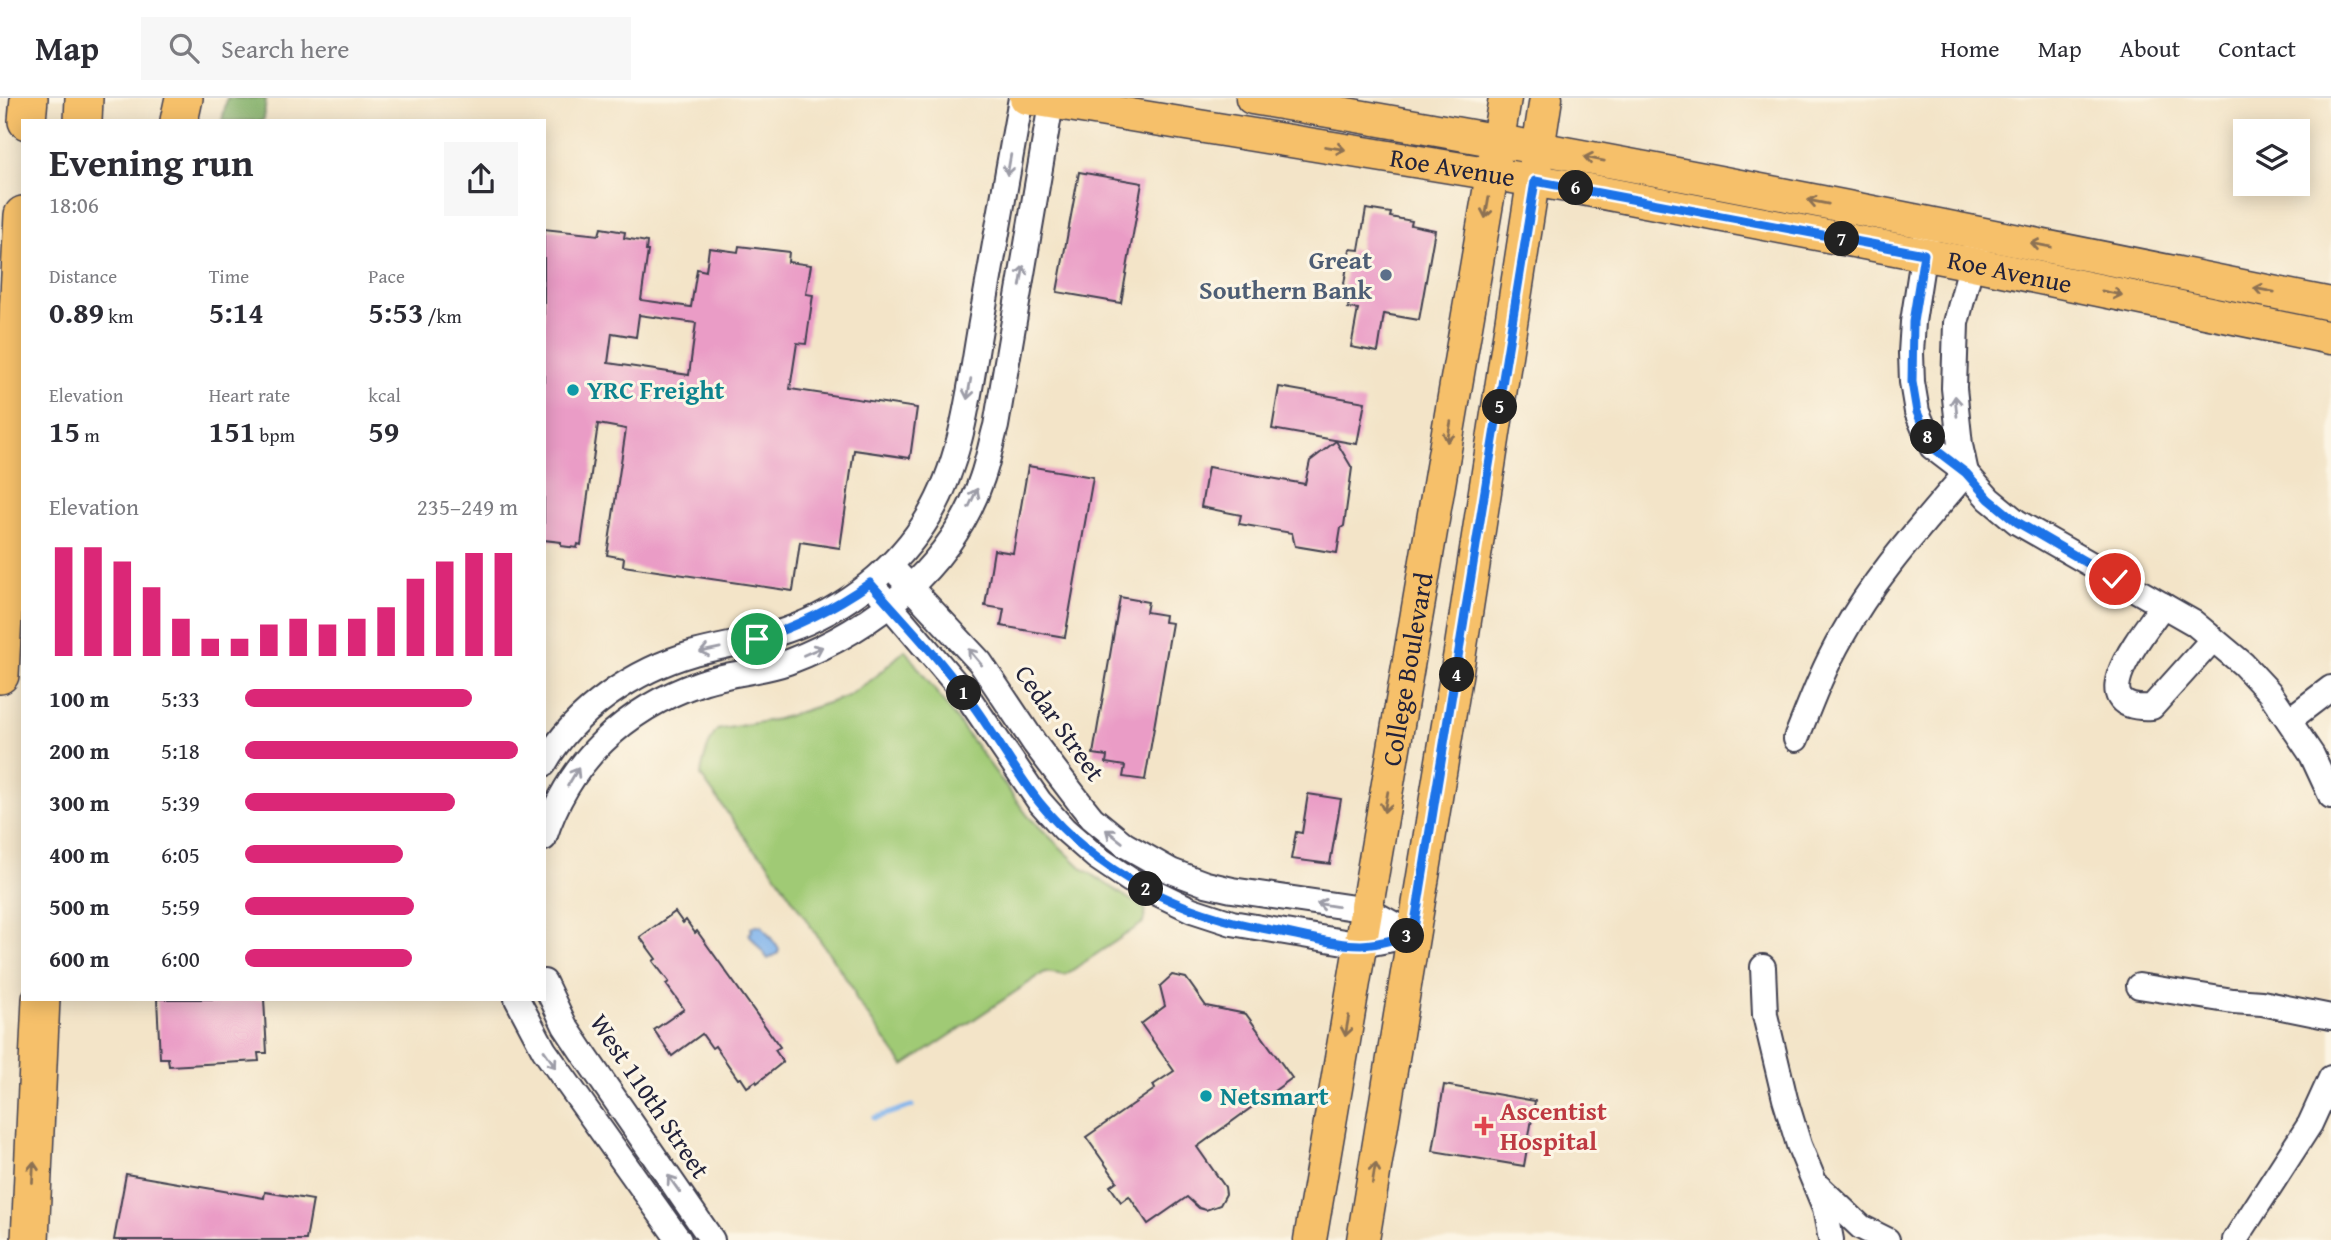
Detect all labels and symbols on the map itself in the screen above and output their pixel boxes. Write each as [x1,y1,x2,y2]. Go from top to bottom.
street label: Roe Avenue [1387,137,1518,196]
one-way arrow [1323,142,1346,155]
one-way arrow [1583,152,1606,165]
one-way arrow [1002,153,1015,176]
pin: 6 [1558,170,1594,206]
one-way arrow [1807,195,1830,208]
one-way arrow [1480,196,1493,219]
pin: 7 [1825,222,1860,256]
one-way arrow [2030,237,2053,251]
place label: Great Southern Bank [1199,240,1372,309]
street label: Roe Avenue [1944,240,2075,303]
one-way arrow [1016,265,1029,288]
marker: Great Southern Bank [1378,267,1394,283]
one-way arrow [2253,283,2276,297]
one-way arrow [2100,286,2123,300]
place label: YRC Freight [587,370,725,409]
one-way arrow [962,377,975,400]
marker: YRC Freight [565,382,581,398]
pin: 5 [1482,390,1518,424]
one-way arrow [1949,395,1962,418]
one-way arrow [1442,420,1455,443]
pin: 8 [1910,420,1946,454]
one-way arrow [967,488,980,509]
pin [2085,549,2145,609]
street label: College Boulevard [1371,569,1443,769]
pin [727,609,787,669]
one-way arrow [699,644,722,657]
one-way arrow [802,644,823,657]
one-way arrow [967,648,983,666]
street label: Cedar Street [1006,656,1115,789]
pin: 4 [1440,658,1474,692]
pin: 1 [946,676,982,710]
one-way arrow [567,767,581,787]
one-way arrow [1379,790,1392,812]
one-way arrow [1105,829,1124,844]
pin: 2 [1128,872,1164,906]
one-way arrow [1316,898,1339,911]
pin: 3 [1390,918,1424,954]
street label: West 110th Street [581,1006,720,1186]
one-way arrow [1340,1014,1354,1037]
one-way arrow [543,1049,557,1068]
place label: Netsmart [1220,1076,1329,1115]
marker: Netsmart [1198,1088,1214,1104]
place label: Ascentist Hospital [1500,1091,1607,1160]
marker: Ascentist Hospital [1474,1116,1494,1136]
one-way arrow [27,1161,40,1184]
one-way arrow [1368,1162,1381,1185]
one-way arrow [667,1175,681,1194]

